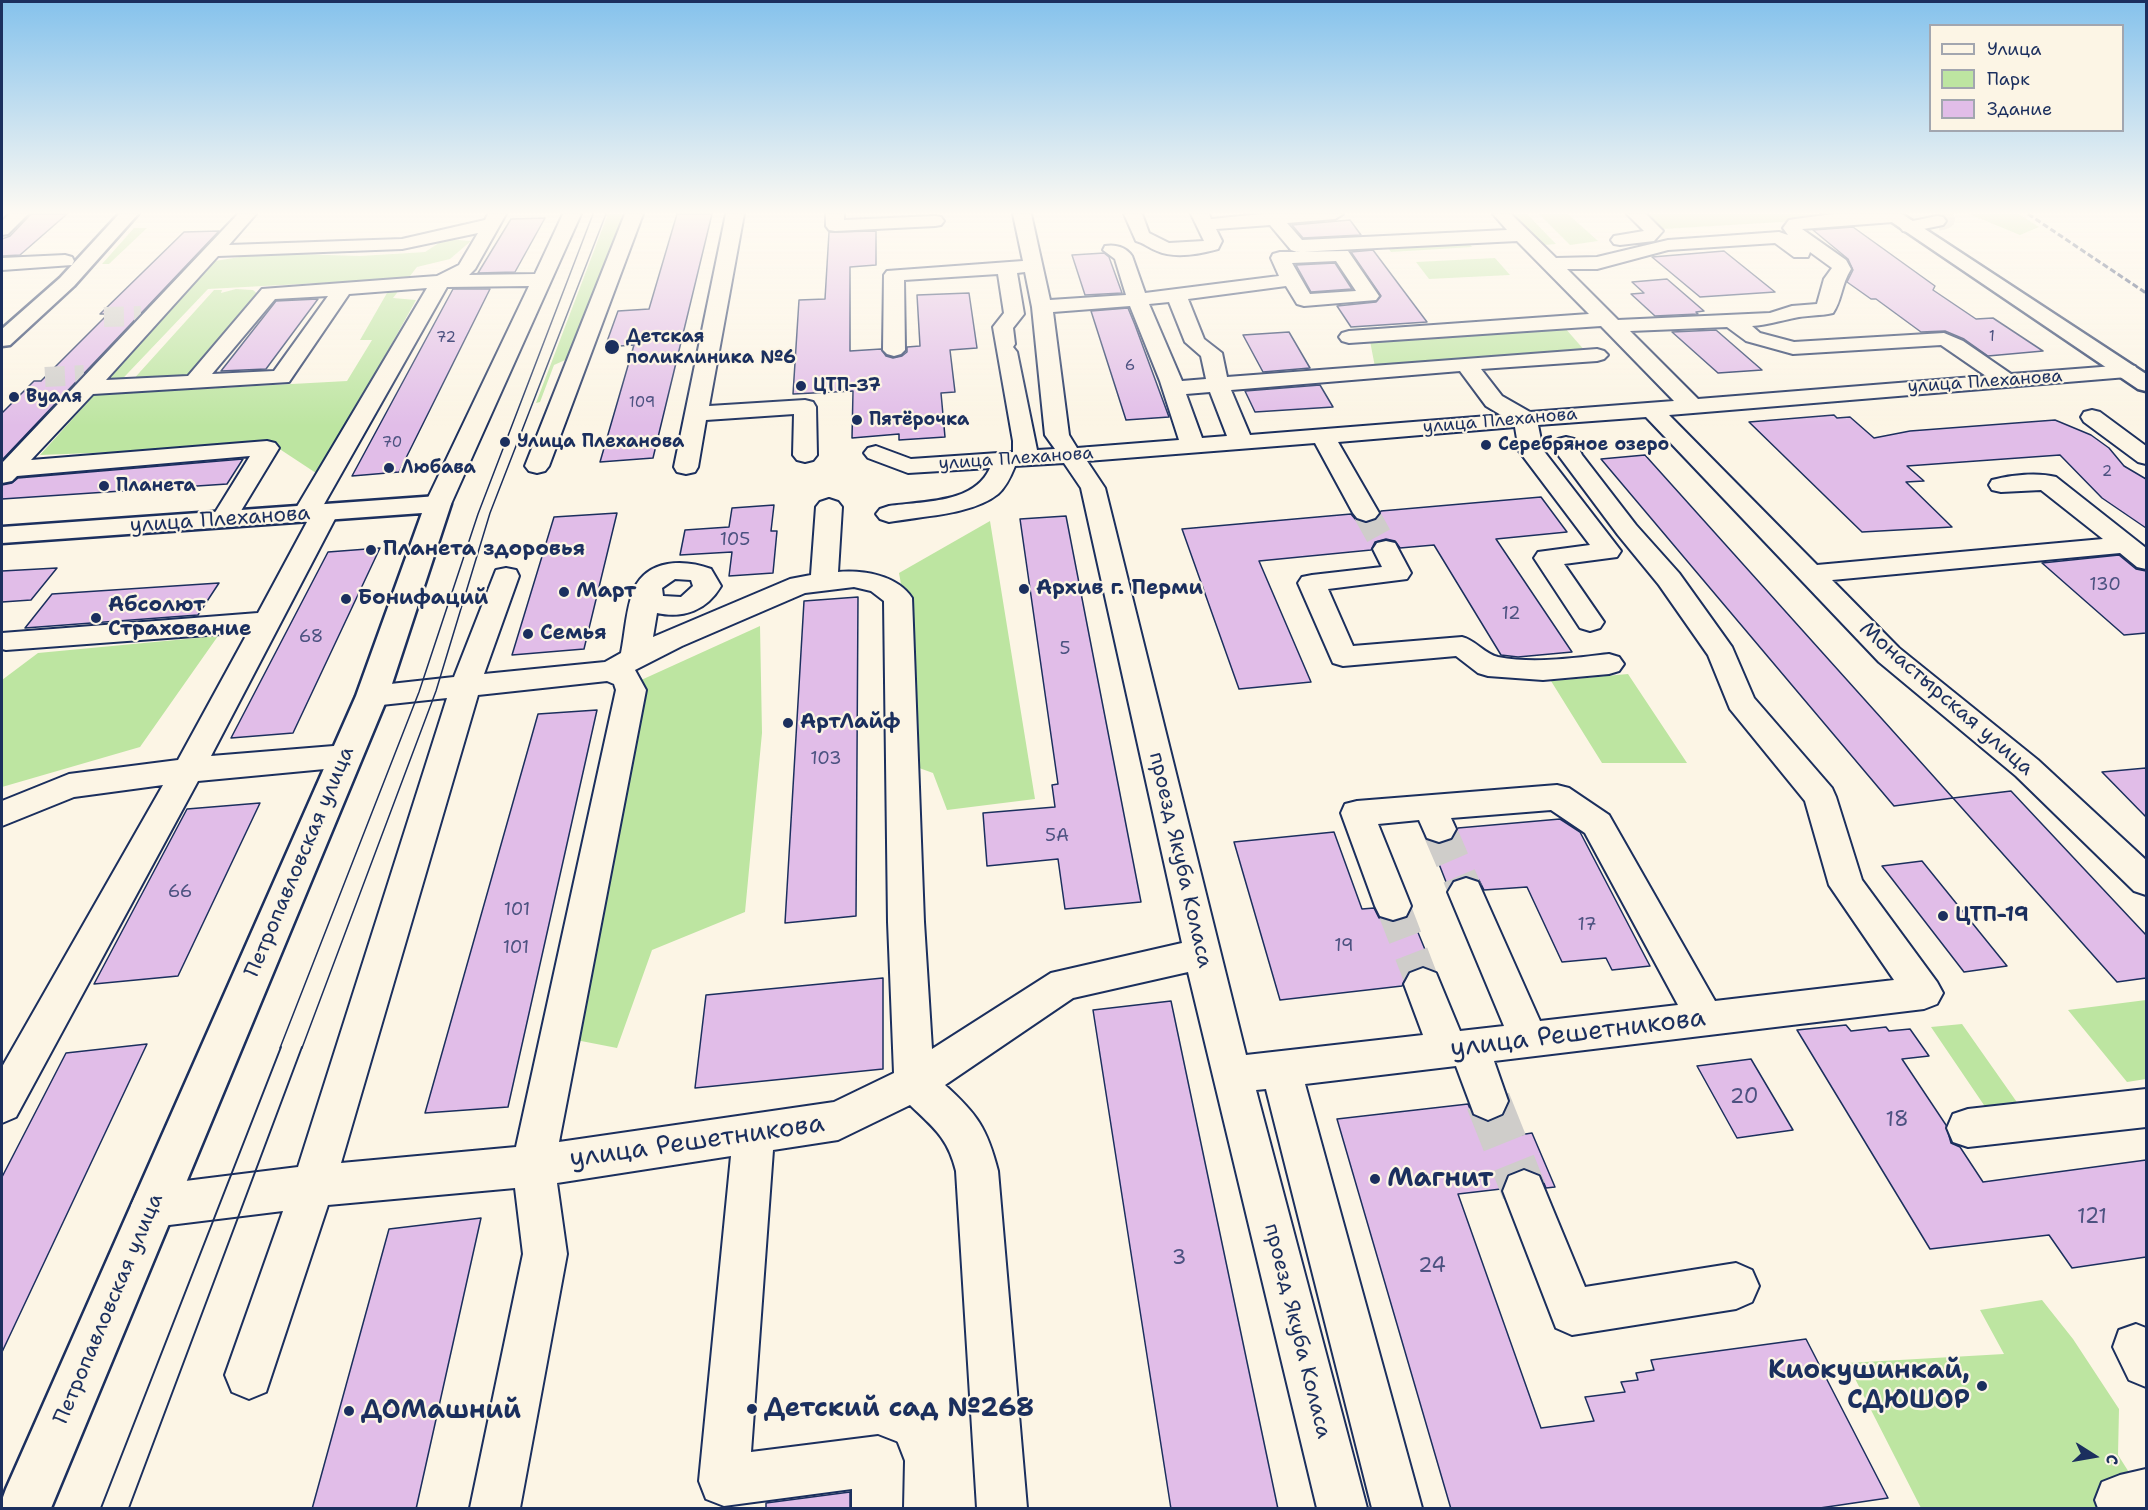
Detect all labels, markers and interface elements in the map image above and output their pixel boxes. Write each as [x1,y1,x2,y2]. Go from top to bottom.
legend [1929,24,2124,132]
text: Улица [1987,37,2041,61]
text: Парк [1987,67,2030,91]
text: Здание [1987,97,2052,121]
place label: Детская поликлиника №6 [626,326,796,368]
house number: 1 [1989,328,1995,346]
house number: 72 [436,329,456,347]
marker: Детская поликлиника №6 [603,338,621,356]
house number: 6 [1125,357,1135,375]
street label: улица Плеханова [1907,366,2063,398]
place label: ЦТП-37 [813,375,881,397]
marker: ЦТП-37 [794,379,808,393]
place label: Вуаля [26,386,82,408]
marker: Вуаля [7,390,21,404]
house number: 109 [629,394,655,412]
street label: улица Плеханова [1422,403,1578,439]
place label: Пятёрочка [869,409,969,431]
marker: Пятёрочка [850,413,864,427]
place label: Улица Плеханова [517,431,684,453]
house number: 70 [382,434,402,452]
place label: Серебряное озеро [1498,434,1669,456]
marker: Улица Плеханова [498,435,512,449]
marker: Серебряное озеро [1479,438,1493,452]
street label: улица Плеханова [938,443,1094,475]
place label: Любава [401,457,476,479]
marker: Любава [382,461,396,475]
house number: 2 [2102,463,2112,481]
place label: Планета [116,475,196,497]
marker: Планета [97,479,111,493]
street label: улица Плеханова [129,501,311,539]
house number: 105 [720,529,750,551]
place label: Планета здоровья [383,537,585,563]
marker: Планета здоровья [364,543,378,557]
house number: 130 [2089,574,2121,596]
place label: Архив г. Перми [1036,576,1203,602]
place label: Март [576,579,636,605]
marker: Архив г. Перми [1017,582,1031,596]
marker: Март [557,585,571,599]
place label: Бонифаций [358,586,488,612]
marker: Бонифаций [339,592,353,606]
place label: Абсолют Страхование [108,593,252,643]
house number: 12 [1501,603,1521,625]
marker: Абсолют Страхование [89,611,103,625]
street label: Монастырская улица [1854,617,2038,781]
place label: Семья [540,621,607,647]
house number: 68 [299,626,323,648]
marker: Семья [521,627,535,641]
house number: 5 [1059,638,1071,660]
place label: АртЛайф [800,710,900,736]
marker: АртЛайф [781,716,795,730]
street label: Петропавловская улица [240,743,360,981]
house number: 103 [810,748,842,770]
street label: проезд Якуба Коласа [1143,750,1217,970]
house number: 5А [1045,825,1069,847]
house number: 66 [168,881,192,903]
house number: 101 [504,899,530,921]
place label: ЦТП-19 [1955,903,2029,929]
marker: ЦТП-19 [1936,909,1950,923]
house number: 17 [1577,914,1597,936]
house number: 19 [1334,935,1354,957]
house number: 101 [503,937,529,959]
street label: улица Решетникова [1449,1003,1707,1065]
house number: 20 [1730,1085,1758,1111]
house number: 18 [1885,1108,1909,1134]
street label: улица Решетникова [568,1109,826,1175]
place label: Магнит [1387,1163,1493,1195]
marker: Магнит [1368,1172,1382,1186]
street label: Петропавловская улица [49,1190,169,1428]
house number: 121 [2077,1205,2107,1231]
street label: проезд Якуба Коласа [1258,1221,1336,1441]
house number: 3 [1172,1246,1186,1272]
house number: 24 [1418,1254,1446,1280]
place label: Киокушинкай, СДЮШОР [1768,1355,1970,1416]
marker: Киокушинкай, СДЮШОР [1975,1379,1989,1393]
place label: Детский сад №268 [764,1393,1034,1425]
place label: ДОМашний [361,1395,521,1427]
marker: Детский сад №268 [745,1402,759,1416]
marker: ДОМашний [342,1404,356,1418]
north arrow [2064,1426,2124,1486]
text: С [2101,1453,2123,1466]

